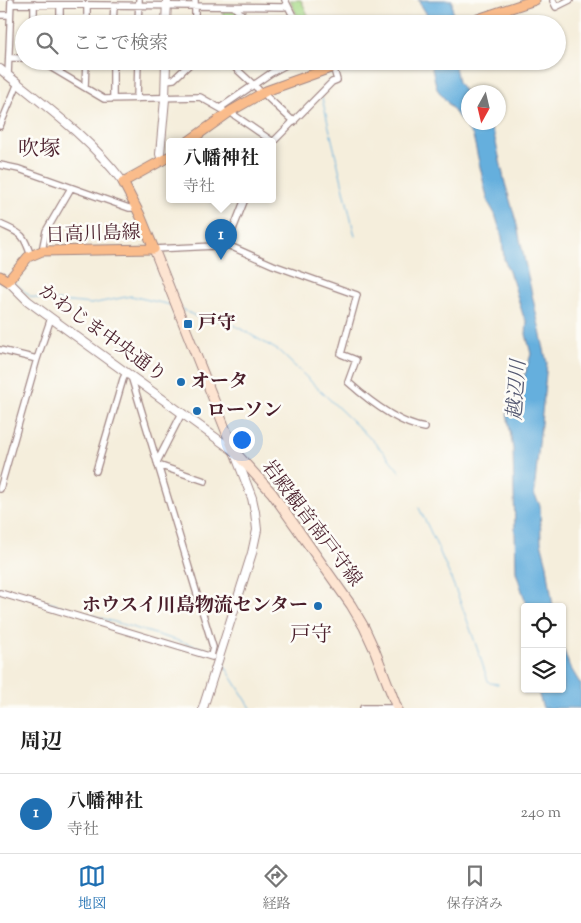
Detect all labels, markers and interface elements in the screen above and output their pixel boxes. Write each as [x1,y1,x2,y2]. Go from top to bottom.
search box [15,15,566,70]
icon: search [33,29,61,57]
text: ここで検索 [73,31,168,58]
north arrow [461,85,506,130]
district label: 吹塚 [18,135,60,165]
popup [166,138,276,203]
text: 八幡神社 [183,146,259,173]
text: 寺社 [183,176,215,199]
pin: 1 [205,219,237,260]
street label: 日高川島線 [45,220,141,250]
street label: かわじま中央通り [33,278,171,390]
place label: 戸守 [198,311,236,338]
marker: 戸守 [182,318,194,330]
water label: 越辺川 [501,357,535,421]
place label: オータ [191,369,248,396]
marker: オータ [175,376,187,388]
place label: ローソン [207,398,282,425]
marker: ローソン [191,405,203,417]
your location [229,427,255,453]
street label: 岩殿観音南戸守線 [254,455,368,593]
place label: ホウスイ川島物流センター [82,593,308,620]
marker: ホウスイ川島物流センター [312,600,324,612]
map controls [521,603,566,693]
button: locate [521,603,566,648]
district label: 戸守 [290,621,332,651]
button: layers [521,648,566,693]
text: 周辺 [20,728,62,758]
text: 八幡神社 [67,789,143,816]
text: 1 [33,802,39,825]
text: 240 m [520,802,561,825]
text: 寺社 [67,819,99,842]
tab: 地図 [78,862,106,915]
tab: 経路 [262,862,290,915]
tab: 保存済み [447,862,503,915]

